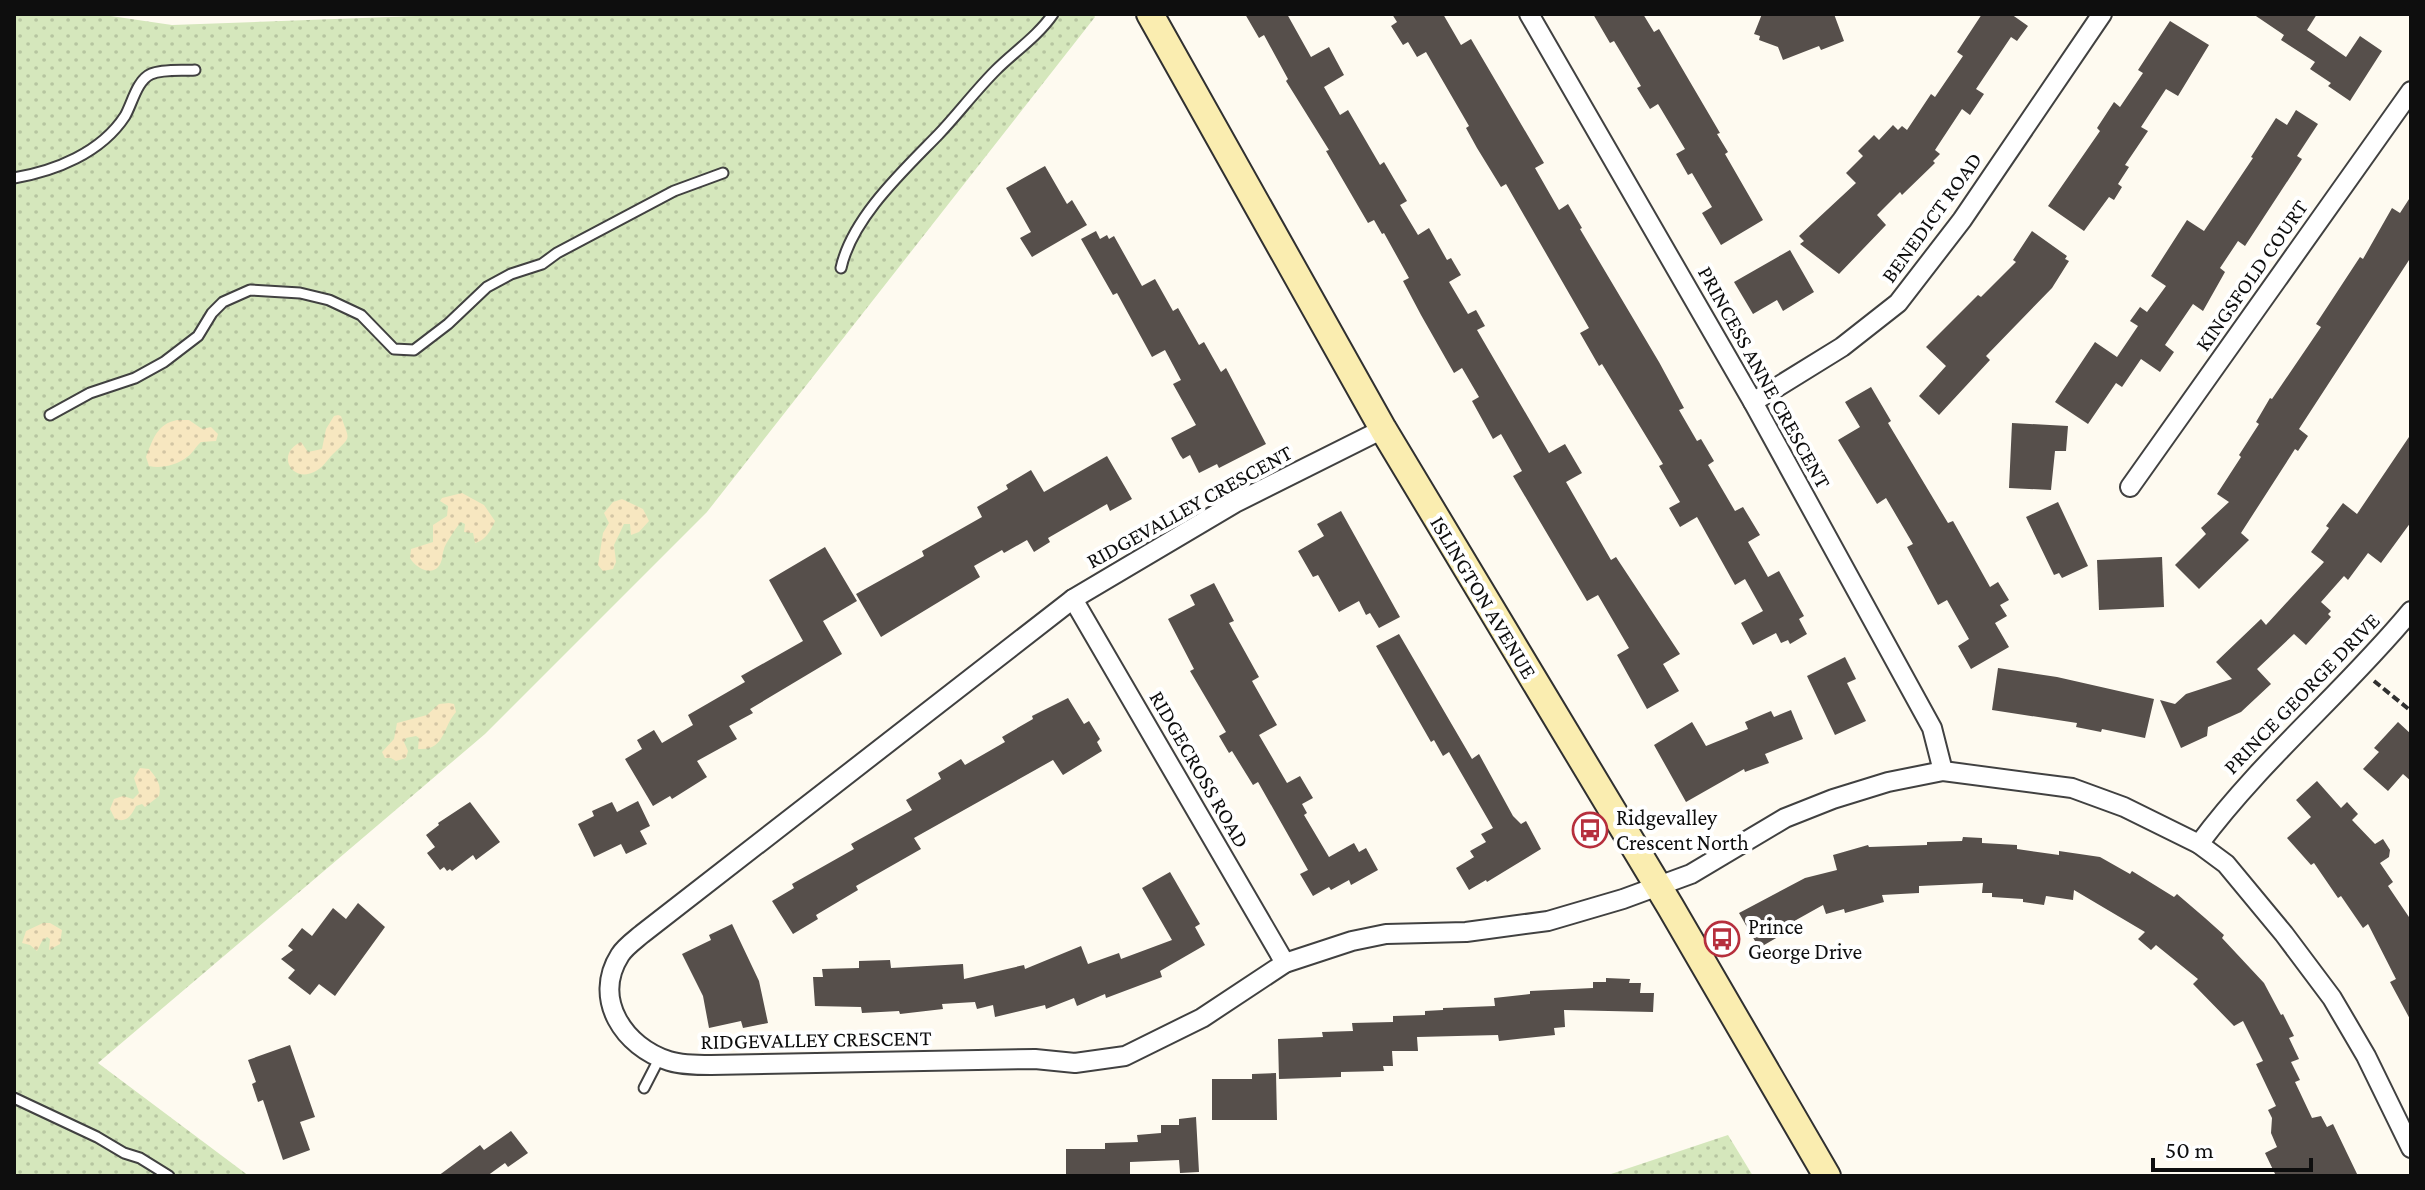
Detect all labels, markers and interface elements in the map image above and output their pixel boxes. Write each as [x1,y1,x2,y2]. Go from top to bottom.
street label: BENEDICT ROAD [1876,147,1987,287]
street label: KINGSFOLD COURT [2190,195,2313,356]
street label: PRINCESS ANNE CRESCENT [1693,262,1836,493]
street label: RIDGEVALLEY CRESCENT [1082,439,1297,573]
street label: ISLINGTON AVENUE [1425,511,1542,683]
street label: PRINCE GEORGE DRIVE [2218,608,2385,779]
street label: RIDGECROSS ROAD [1144,686,1255,852]
place label: Ridgevalley Crescent North [1616,805,1749,855]
bus stop icon: Ridgevalley Crescent North [1571,811,1609,849]
place label: Prince George Drive [1748,914,1862,964]
bus stop icon: Prince George Drive [1703,920,1741,958]
street label: RIDGEVALLEY CRESCENT [700,1025,932,1054]
scale bar [2153,1122,2311,1172]
text: 50 m [2165,1136,2214,1163]

